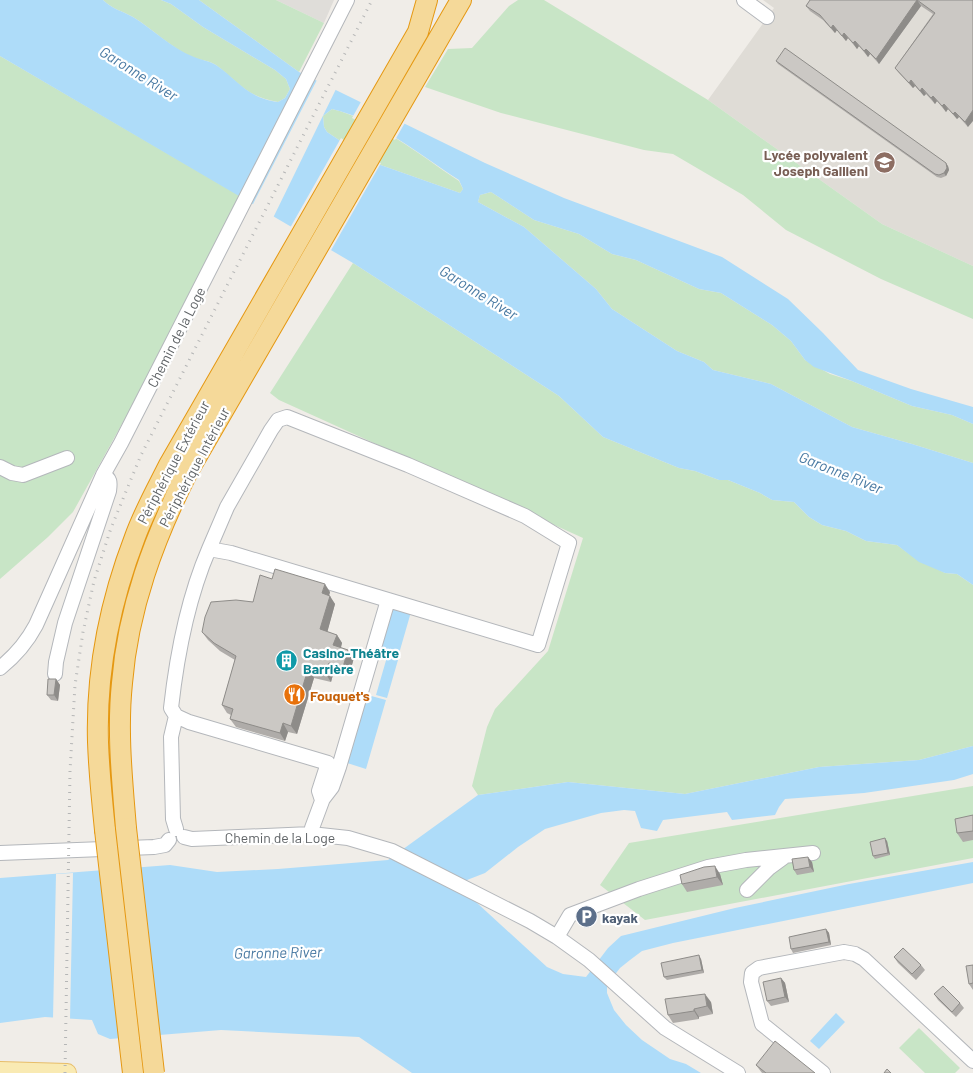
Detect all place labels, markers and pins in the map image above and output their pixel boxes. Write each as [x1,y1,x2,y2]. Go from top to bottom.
place label: Lycée polyvalent Joseph Gallieni [764,146,868,179]
school or university icon: Lycée polyvalent Joseph Gallieni [872,150,896,174]
place label: Casino-Théâtre Barrière [303,644,400,677]
building icon: Casino-Théâtre Barrière [275,648,299,672]
restaurant icon: Fouquet's [282,683,306,707]
place label: Fouquet's [310,687,370,704]
parking icon: kayak [574,905,598,929]
place label: kayak [602,909,638,926]

